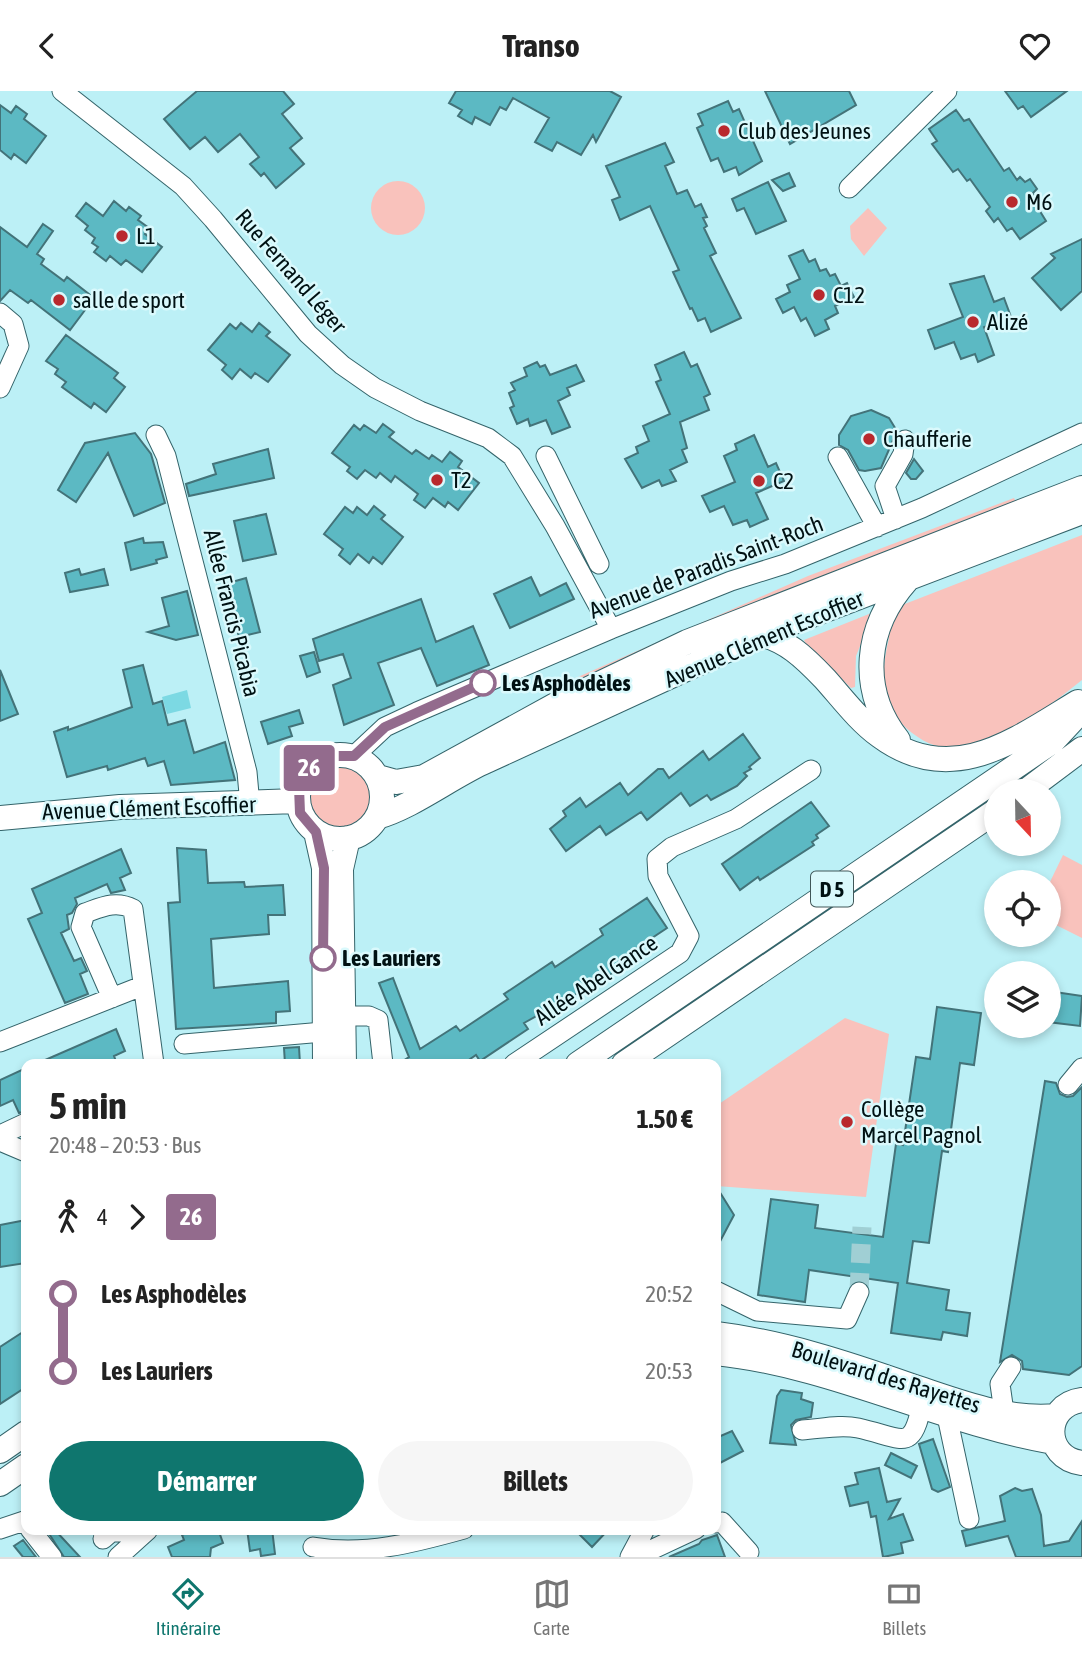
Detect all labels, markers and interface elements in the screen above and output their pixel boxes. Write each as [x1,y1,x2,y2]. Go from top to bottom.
icon: back [28,27,66,65]
text: Transo [502,27,580,64]
icon: heart [1016,27,1054,65]
place label: Club des Jeunes [738,118,871,144]
marker: Club des Jeunes [716,123,732,139]
place label: M6 [1026,189,1052,215]
marker: M6 [1004,194,1020,210]
street label: Rue Fernand Léger [230,204,353,339]
place label: L1 [136,223,156,249]
marker: L1 [114,228,130,244]
place label: C12 [833,282,865,308]
place label: salle de sport [73,287,185,313]
marker: C12 [811,287,827,303]
marker: salle de sport [51,292,67,308]
place label: Alizé [987,309,1028,335]
marker: Alizé [965,314,981,330]
place label: Chaufferie [883,426,972,452]
marker: Chaufferie [861,431,877,447]
place label: T2 [451,467,472,493]
place label: C2 [773,468,794,494]
marker: T2 [429,472,445,488]
marker: C2 [751,473,767,489]
street label: Avenue de Paradis Saint-Roch [585,510,827,624]
street label: Allée Francis Picabia [199,527,265,699]
street label: Avenue Clément Escoffier [661,585,869,693]
marker: Les Asphodèles [470,670,496,696]
place label: Les Asphodèles [502,670,631,696]
line badge: 26 [278,745,340,791]
text: 26 [298,754,320,781]
north arrow [984,779,1060,856]
map controls [984,779,1061,1038]
street label: Avenue Clément Escoffier [42,791,257,825]
button: locate [984,870,1061,947]
road number: D 5 [811,871,853,907]
street label: Allée Abel Gance [530,930,662,1030]
marker: Les Lauriers [310,945,336,971]
place label: Les Lauriers [342,945,441,971]
button: layers [984,961,1061,1038]
text: 5 min [49,1084,127,1127]
place label: Collège Marcel Pagnol [861,1096,982,1148]
text: 1.50 € [636,1104,693,1134]
marker: Collège Marcel Pagnol [839,1114,855,1130]
text: 20:48 – 20:53 · Bus [49,1132,201,1158]
icon: walk [49,1198,87,1236]
icon: forward [118,1198,156,1236]
text: 26 [180,1203,202,1230]
text: 4 [97,1204,108,1230]
text: Les Asphodèles [101,1279,246,1309]
text: 20:52 [645,1281,693,1307]
street label: Boulevard des Rayettes [789,1336,983,1418]
text: Les Lauriers [101,1356,213,1386]
text: 20:53 [645,1358,693,1384]
button: Démarrer [49,1441,364,1521]
button: Billets [378,1441,693,1521]
tab: Itinéraire [156,1575,221,1639]
tab: Carte [533,1575,571,1639]
tab: Billets [882,1575,926,1639]

